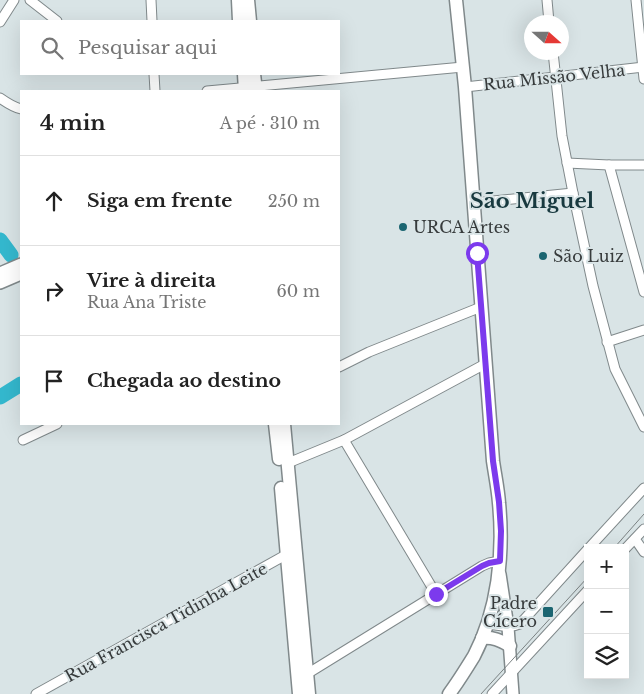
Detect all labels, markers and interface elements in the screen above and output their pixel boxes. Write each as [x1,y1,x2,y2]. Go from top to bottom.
north arrow [524,15,569,60]
search box [20,20,340,75]
icon: search [38,34,66,62]
text: Pesquisar aqui [78,36,217,59]
street label: Rua Missão Velha [482,60,626,94]
text: 4 min [40,110,106,136]
text: A pé · 310 m [220,113,320,133]
icon: ahead [40,187,68,215]
district label: São Miguel [470,188,595,214]
text: Siga em frente [87,189,232,212]
text: 250 m [268,191,320,211]
place label: URCA Artes [413,217,510,237]
marker: URCA Artes [397,221,409,233]
route start [466,242,489,265]
place label: São Luiz [553,246,624,266]
marker: São Luiz [537,250,549,262]
text: Vire à direita [87,269,216,292]
icon: right [40,277,68,305]
text: 60 m [277,281,320,301]
text: Rua Ana Triste [87,292,206,312]
icon: arrive [40,367,68,395]
text: Chegada ao destino [87,369,281,392]
map controls [584,544,629,679]
button: + [584,544,629,589]
street label: Rua Francisca Tidinha Leite [61,558,271,686]
route end [425,583,448,606]
button: − [584,589,629,634]
place label: Padre Cícero [483,593,537,631]
marker: Padre Cícero [541,605,555,619]
button: layers [584,634,629,679]

